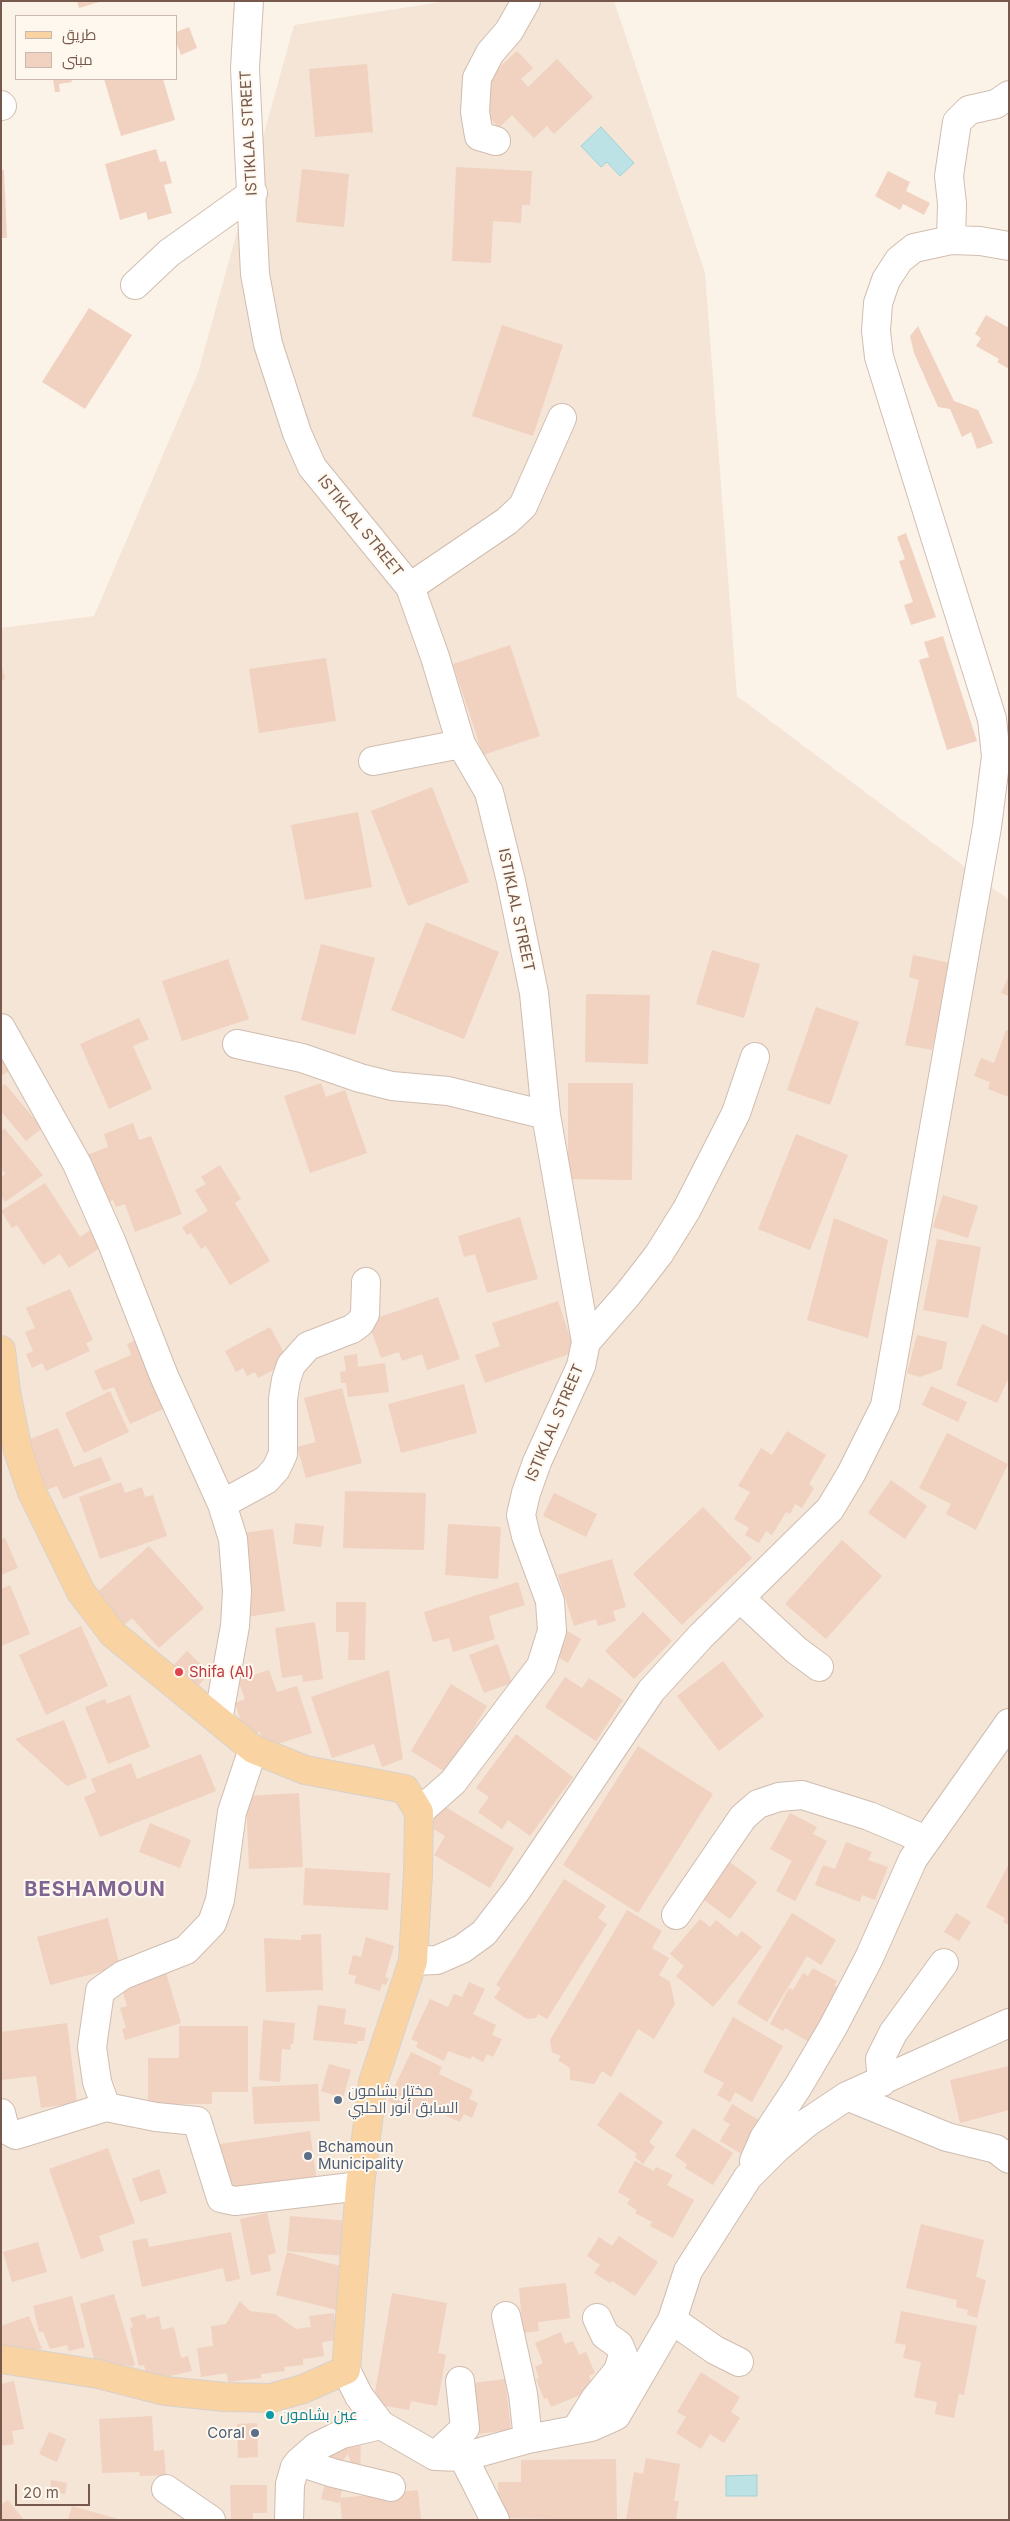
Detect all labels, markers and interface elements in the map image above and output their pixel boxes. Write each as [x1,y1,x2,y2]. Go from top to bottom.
legend [15,15,178,80]
text: طريق [62,25,96,44]
text: مبنى [62,50,93,69]
street label: ISTIKLAL STREET [237,70,261,196]
street label: ISTIKLAL STREET [313,472,407,580]
street label: ISTIKLAL STREET [494,847,538,973]
street label: ISTIKLAL STREET [522,1362,588,1484]
place label: Shifa (Al) [189,1663,254,1681]
marker: Shifa (Al) [173,1666,185,1678]
district label: BESHAMOUN [23,1878,167,1902]
place label: مختار بشامون السابق أنور الحلبي [348,2082,458,2117]
marker: مختار بشامون السابق أنور الحلبي [332,2094,344,2106]
place label: Bchamoun Municipality [318,2138,404,2173]
marker: Bchamoun Municipality [302,2150,314,2162]
place label: عين بشامون [280,2406,358,2424]
marker: عين بشامون [264,2409,276,2421]
place label: Coral [207,2424,245,2442]
marker: Coral [249,2427,261,2439]
scale bar [18,2474,92,2506]
text: 20 m [23,2483,59,2502]

